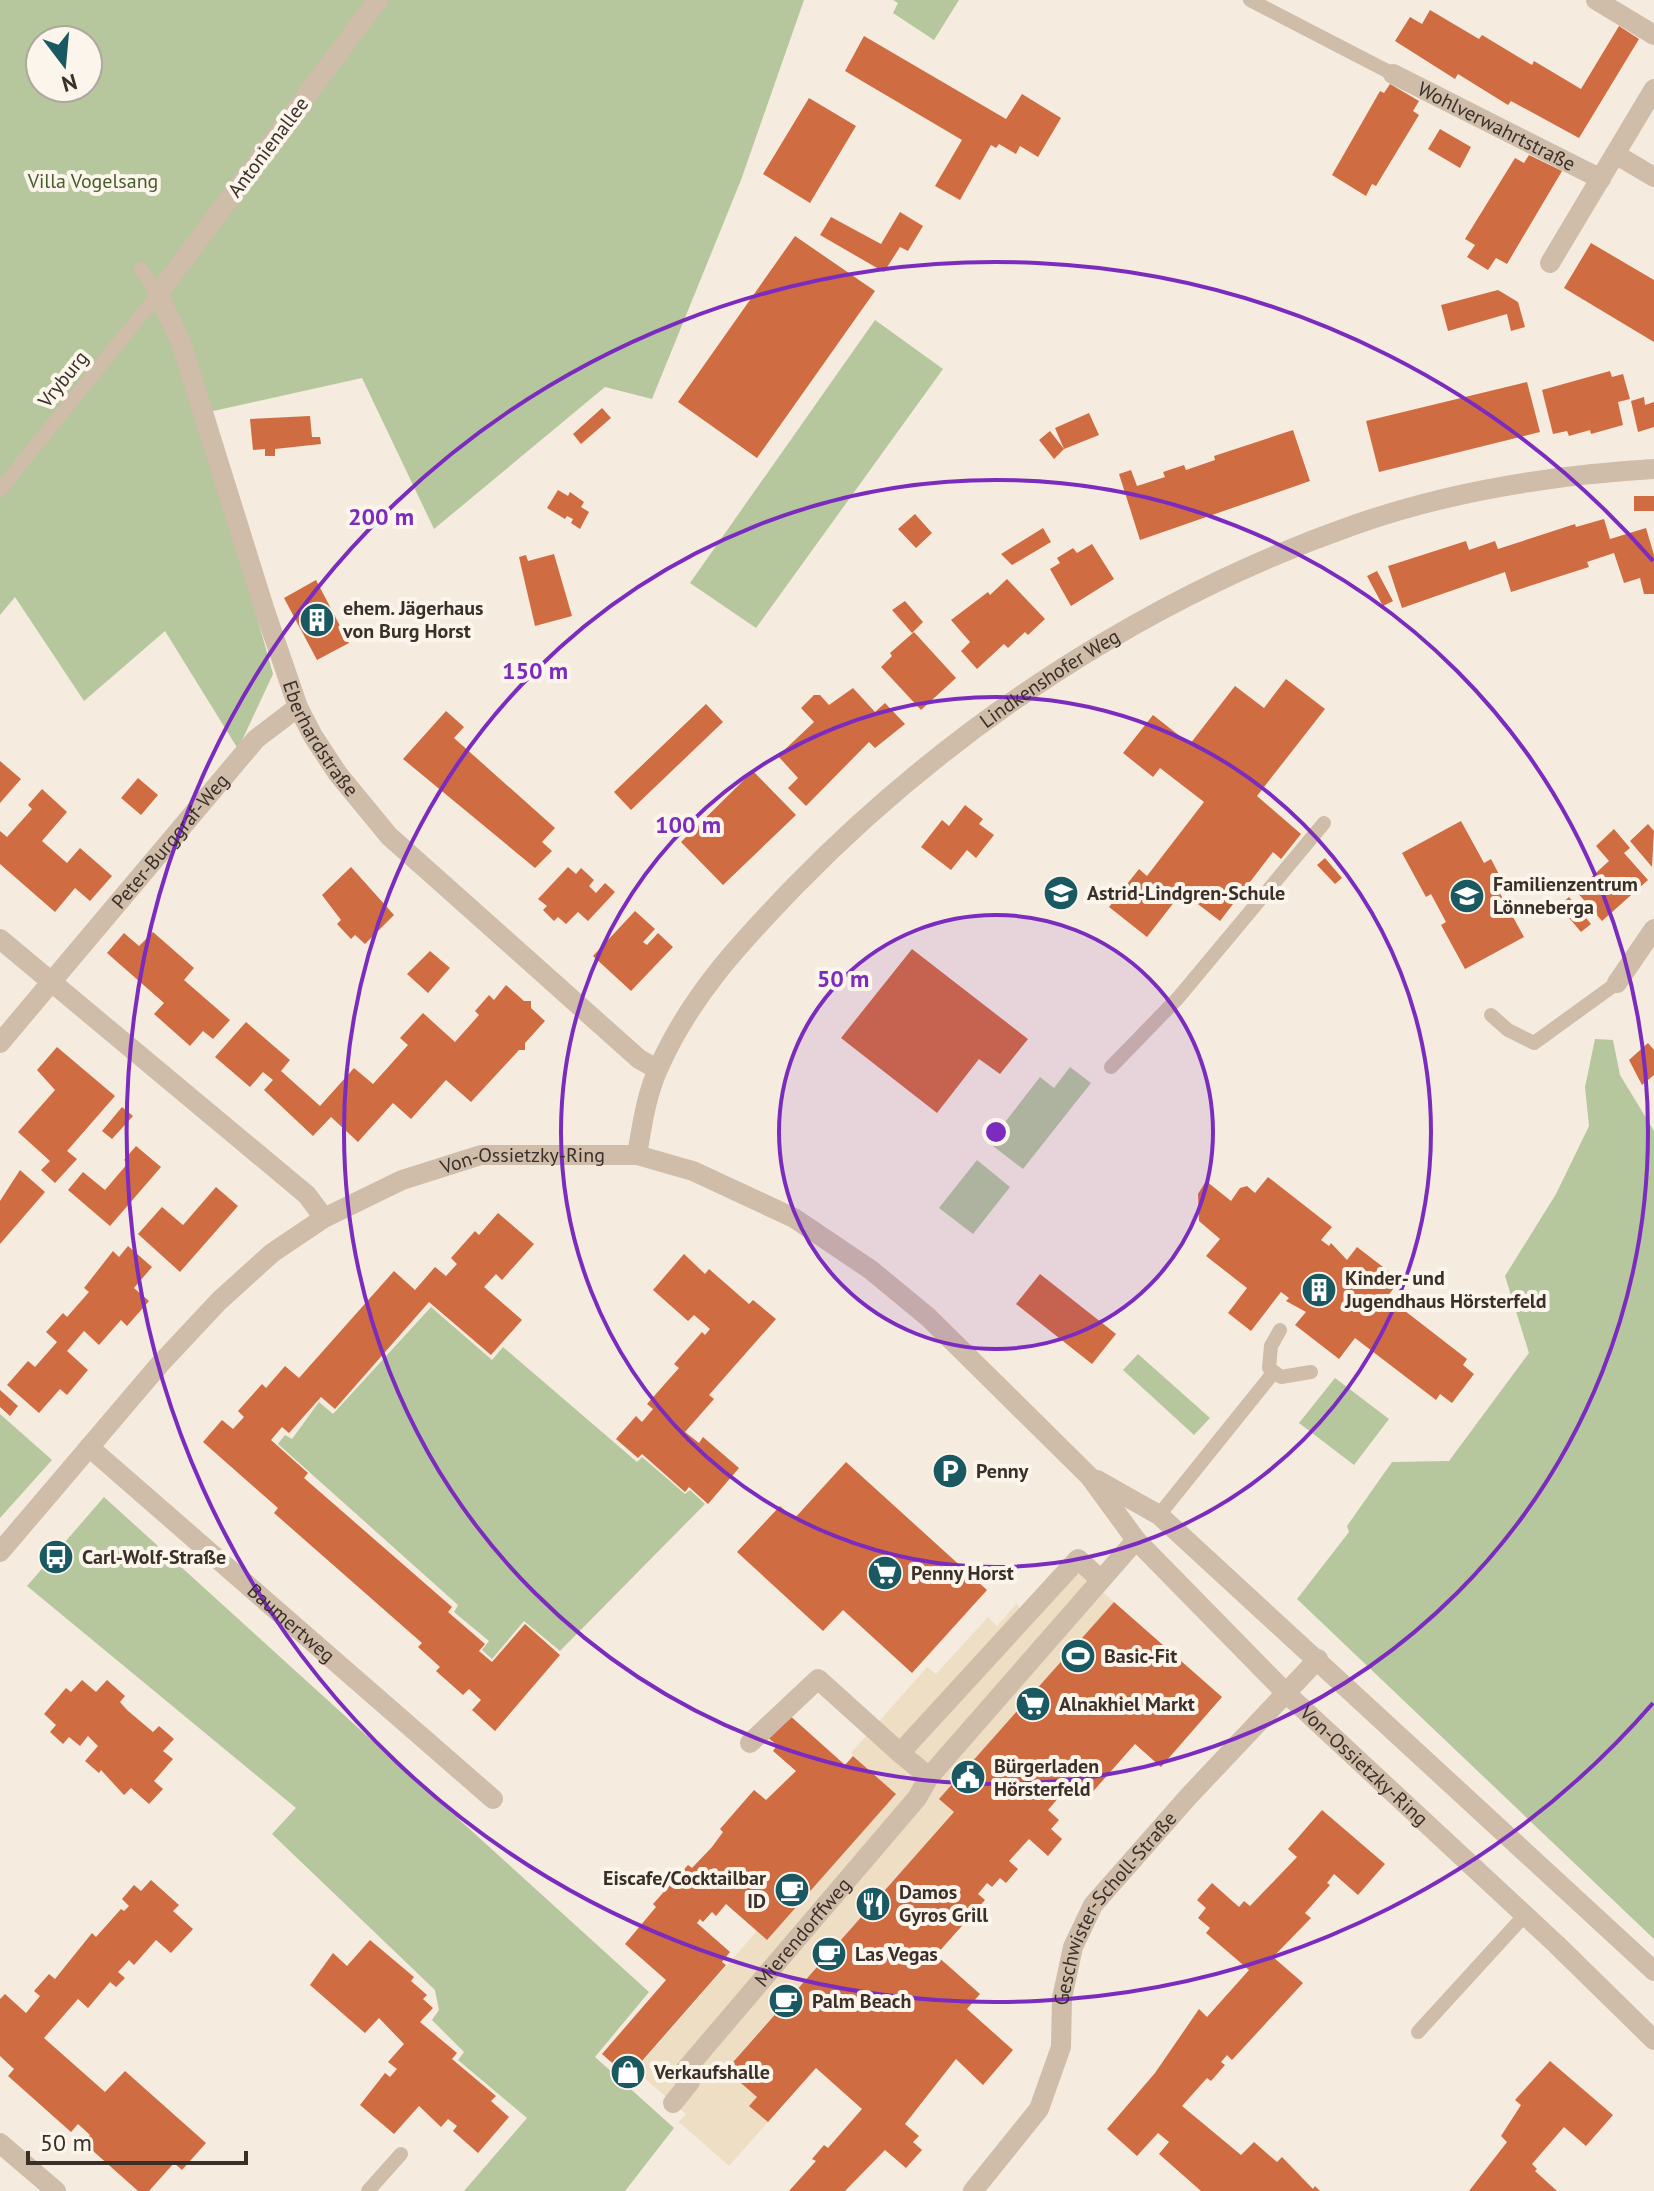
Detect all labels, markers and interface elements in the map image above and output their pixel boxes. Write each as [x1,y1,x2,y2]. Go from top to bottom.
north arrow [24,24,104,104]
text: N [59,68,80,99]
street label: Wohlverwahrtstraße [1413,76,1580,177]
street label: Antonienallee [222,92,314,202]
park label: Villa Vogelsang [27,168,158,194]
street label: Vryburg [32,345,94,413]
text: 200 m [348,501,414,532]
place label: ehem. Jägerhaus von Burg Horst [342,595,483,644]
building icon: ehem. Jägerhaus von Burg Horst [298,601,336,639]
street label: Lindkenshofer Weg [974,623,1124,734]
text: 150 m [502,655,568,686]
street label: Eberhardstraße [277,677,364,802]
street label: Peter-Burggraf-Weg [106,768,234,914]
text: 100 m [655,809,721,840]
place label: Familienzentrum Lönneberga [1493,871,1638,920]
school or university icon: Astrid-Lindgren-Schule [1042,874,1080,912]
school or university icon: Familienzentrum Lönneberga [1448,877,1486,915]
place label: Astrid-Lindgren-Schule [1087,880,1285,906]
text: 50 m [817,963,869,994]
centre of rings [982,1118,1010,1146]
street label: Von-Ossietzky-Ring [436,1142,605,1180]
place label: Kinder- und Jugendhaus Hörsterfeld [1344,1265,1547,1314]
building icon: Kinder- und Jugendhaus Hörsterfeld [1300,1271,1338,1309]
parking icon: Penny [931,1452,969,1490]
place label: Penny [976,1458,1029,1484]
bus stop icon: Carl-Wolf-Straße [37,1538,75,1576]
place label: Carl-Wolf-Straße [82,1544,226,1570]
supermarket icon: Penny Horst [866,1554,904,1592]
place label: Penny Horst [911,1560,1014,1586]
street label: Baumertweg [242,1578,340,1668]
sports icon: Basic-Fit [1059,1637,1097,1675]
place label: Basic-Fit [1104,1643,1177,1669]
supermarket icon: Alnakhiel Markt [1014,1685,1052,1723]
place label: Alnakhiel Markt [1059,1691,1195,1717]
street label: Von-Ossietzky-Ring [1294,1699,1434,1832]
place label: Bürgerladen Hörsterfeld [994,1753,1099,1802]
public building icon: Bürgerladen Hörsterfeld [949,1758,987,1796]
street label: Geschwister-Scholl-Straße [1049,1806,1182,2006]
place label: Eiscafe/Cocktailbar ID [603,1865,766,1914]
cafe icon: Eiscafe/Cocktailbar ID [773,1871,811,1909]
street label: Mierendorffweg [749,1872,857,1992]
place label: Damos Gyros Grill [899,1879,988,1928]
restaurant icon: Damos Gyros Grill [854,1885,892,1923]
cafe icon: Las Vegas [810,1935,848,1973]
place label: Las Vegas [855,1941,938,1967]
cafe icon: Palm Beach [767,1982,805,2020]
place label: Palm Beach [812,1988,911,2014]
shop icon: Verkaufshalle [609,2053,647,2091]
place label: Verkaufshalle [653,2059,770,2085]
scale bar [28,2115,246,2165]
text: 50 m [40,2127,92,2158]

